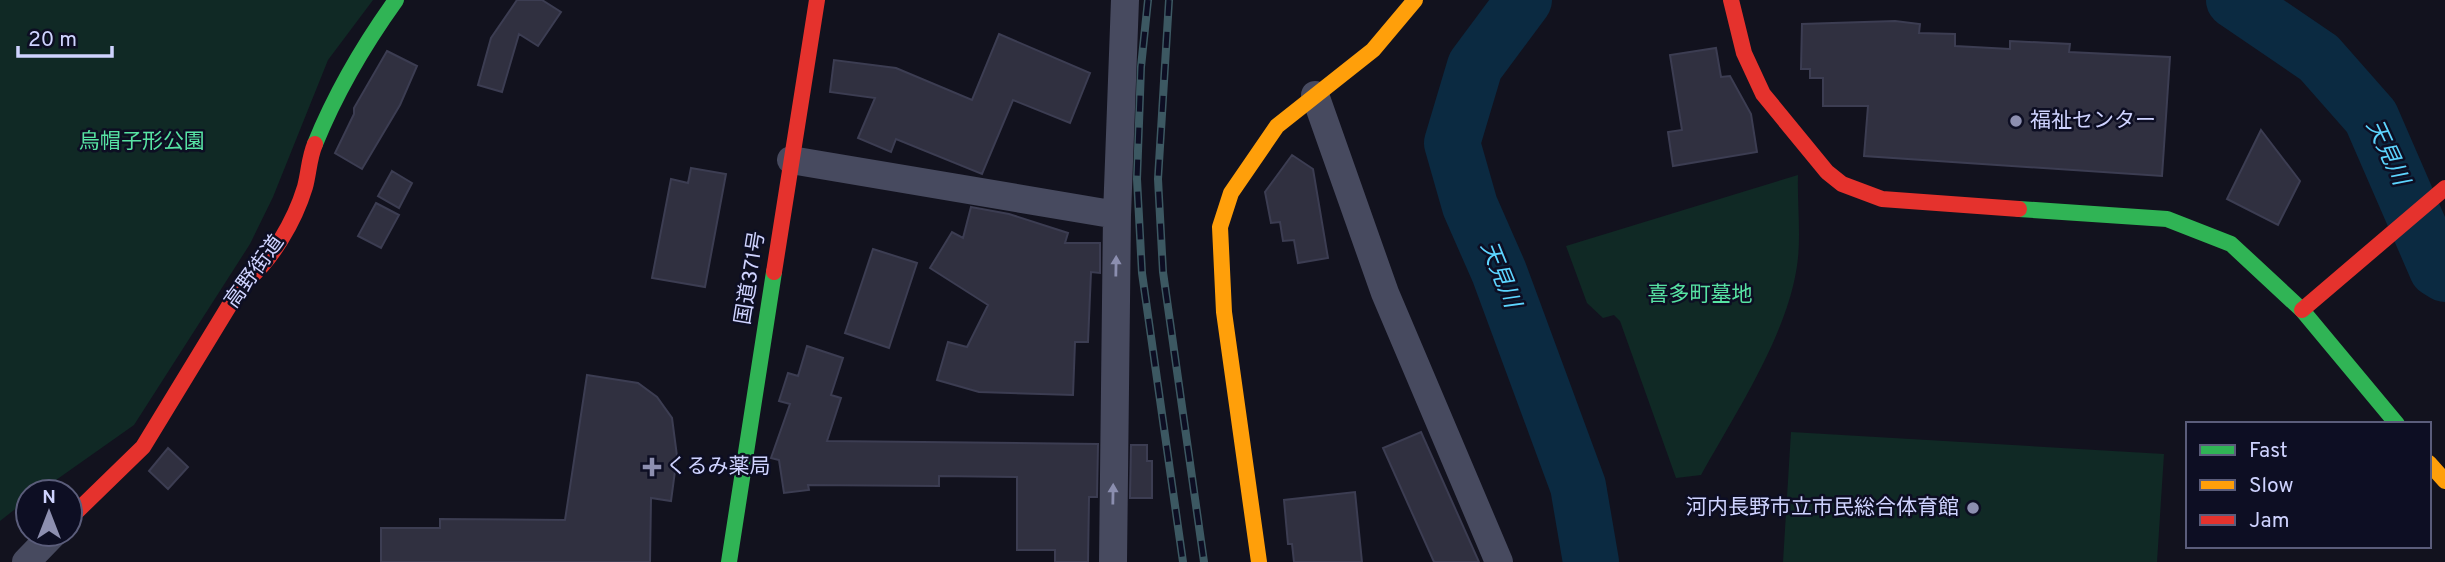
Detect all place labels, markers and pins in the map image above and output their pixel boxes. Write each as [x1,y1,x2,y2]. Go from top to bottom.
place label: 福祉センター [2030,108,2156,135]
marker: 福祉センター [2008,113,2024,129]
place label: くるみ薬局 [666,454,771,481]
marker: くるみ薬局 [644,459,660,475]
place label: 河内長野市立市民総合体育館 [1686,495,1959,522]
marker: 河内長野市立市民総合体育館 [1965,500,1981,516]

